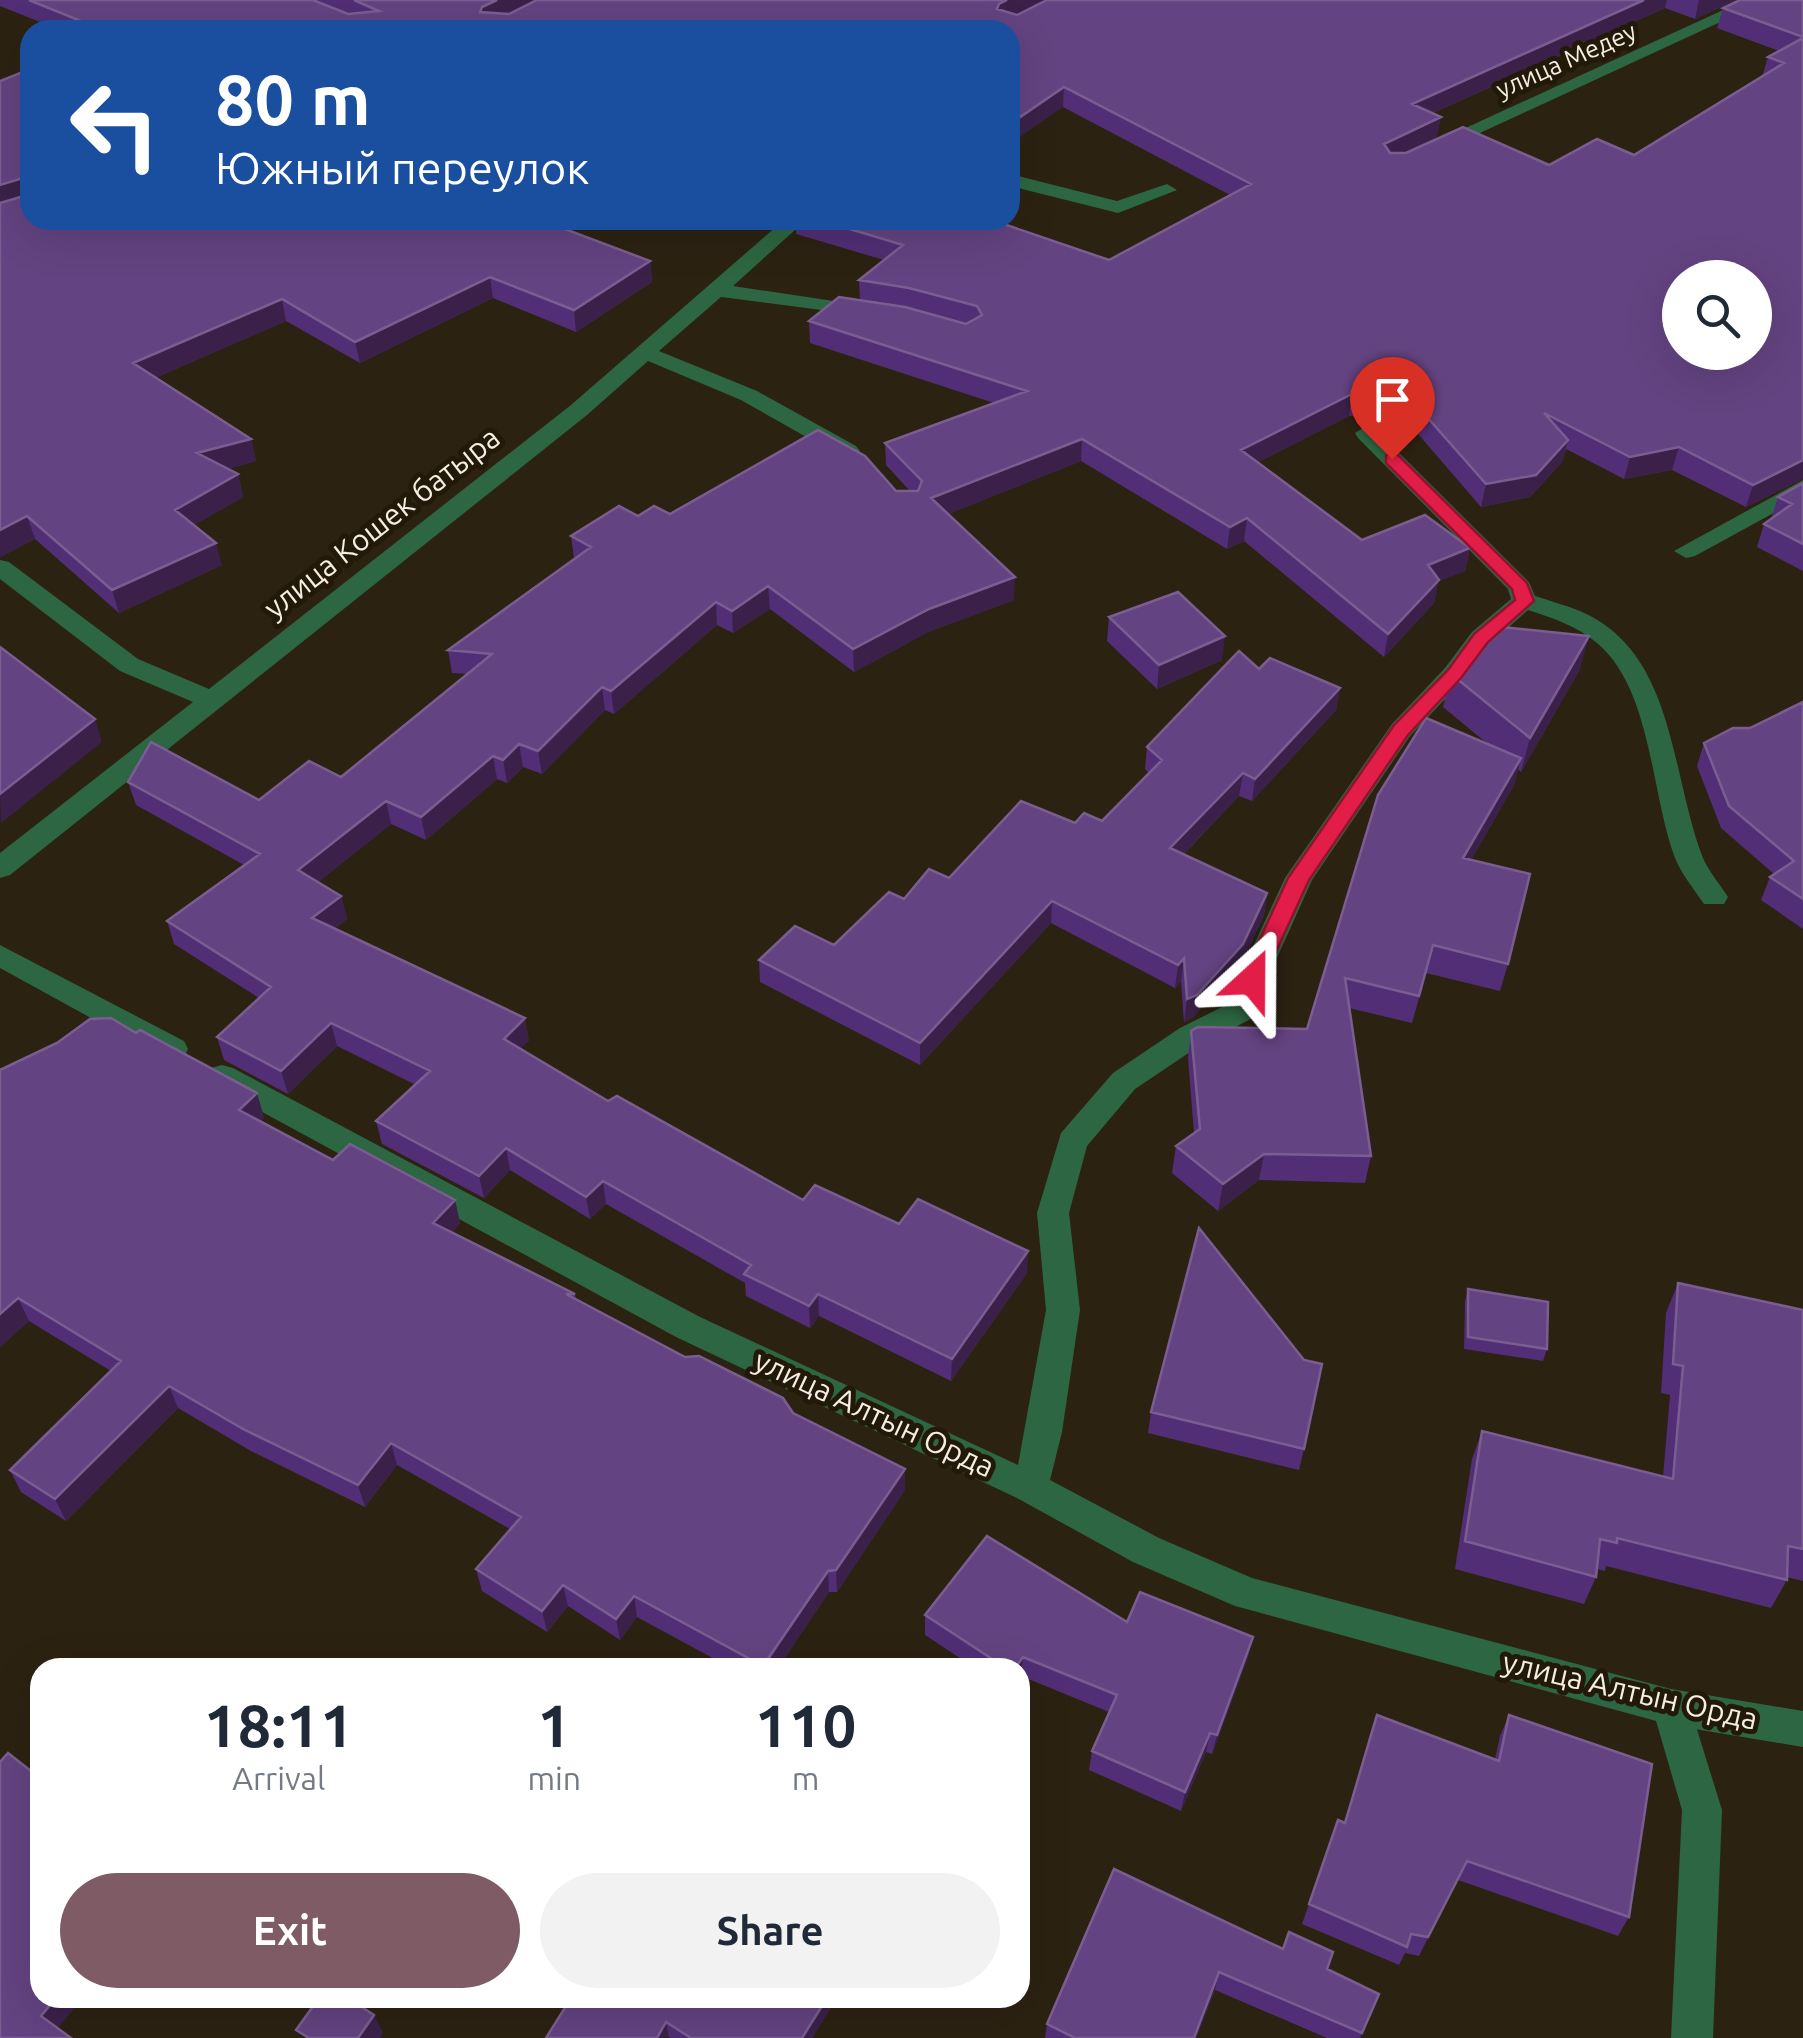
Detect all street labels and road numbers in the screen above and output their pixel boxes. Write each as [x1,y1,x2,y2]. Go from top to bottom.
street label: улица Медеу [1492,17,1640,103]
street label: улица Кошек батыра [257,420,506,625]
street label: улица Алтын Орда [749,1343,1000,1484]
street label: улица Алтын Орда [1499,1644,1761,1736]

